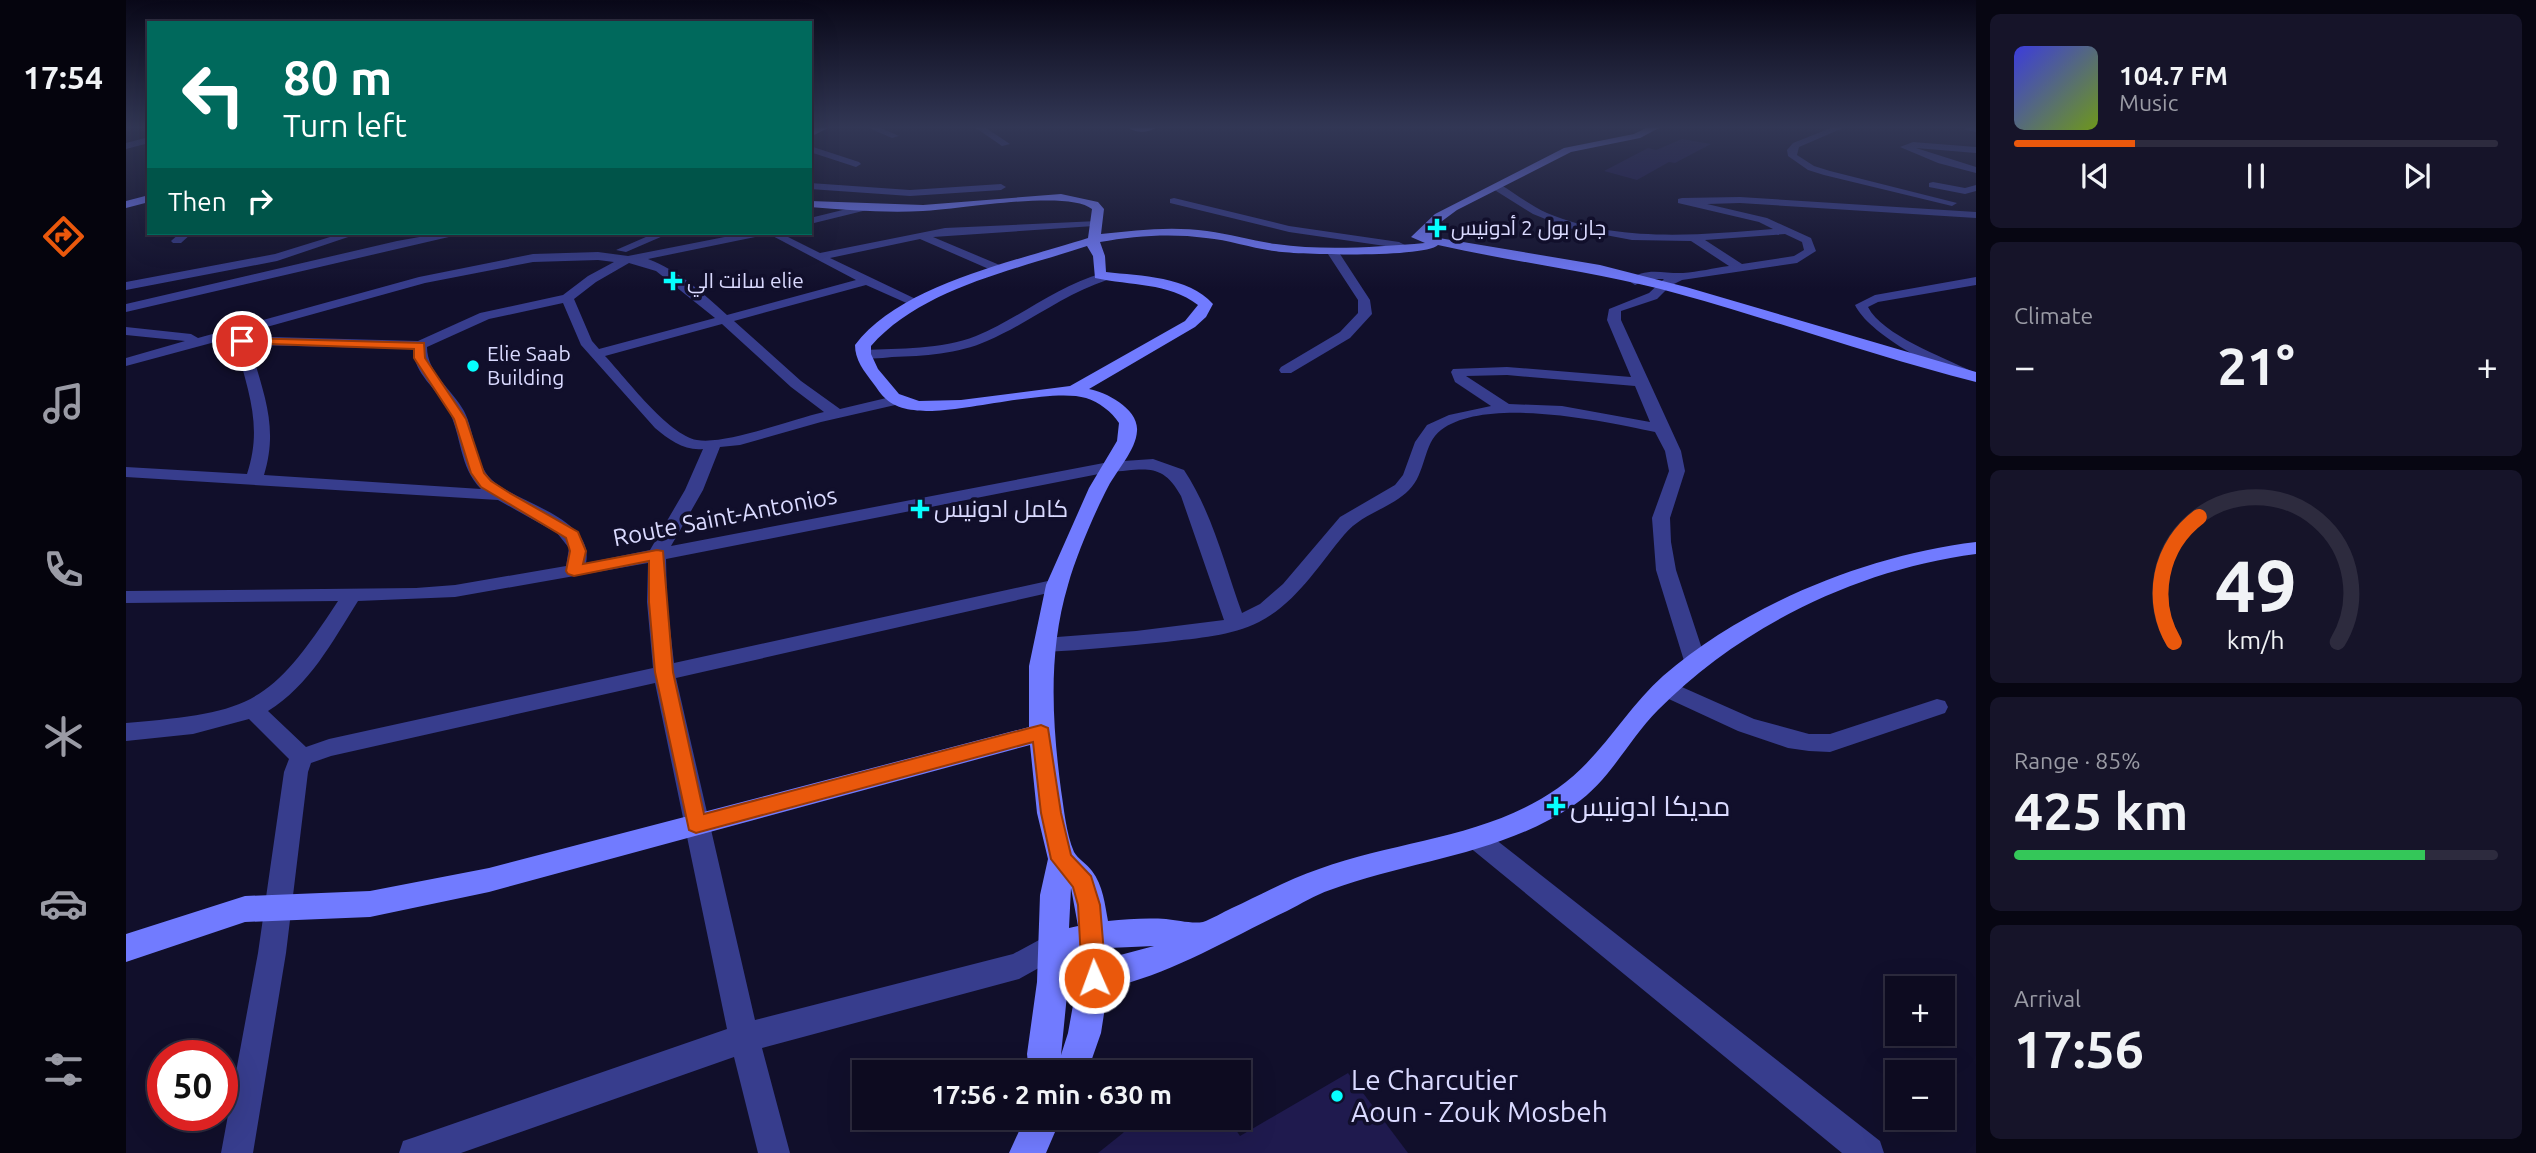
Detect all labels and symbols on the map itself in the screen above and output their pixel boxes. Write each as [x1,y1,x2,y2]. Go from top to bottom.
place label: جان بول 2 أدونيس [1451,215,1606,241]
marker: جان بول 2 أدونيس [1429,220,1445,236]
place label: سانت الي elie [687,268,804,297]
marker: سانت الي elie [665,273,681,289]
pin [212,311,272,371]
place label: Elie Saab Building [487,341,571,389]
marker: Elie Saab Building [465,358,481,374]
street label: Route Saint-Antonios [611,482,839,551]
place label: كامل ادونيس [934,495,1068,523]
marker: كامل ادونيس [912,501,928,517]
place label: مديكا ادونيس [1570,790,1730,823]
marker: مديكا ادونيس [1548,798,1564,814]
position arrow [1057,941,1131,1015]
speed limit sign: 50 [147,1040,238,1131]
place label: Le Charcutier Aoun - Zouk Mosbeh [1351,1064,1608,1127]
marker: Le Charcutier Aoun - Zouk Mosbeh [1329,1088,1345,1104]

